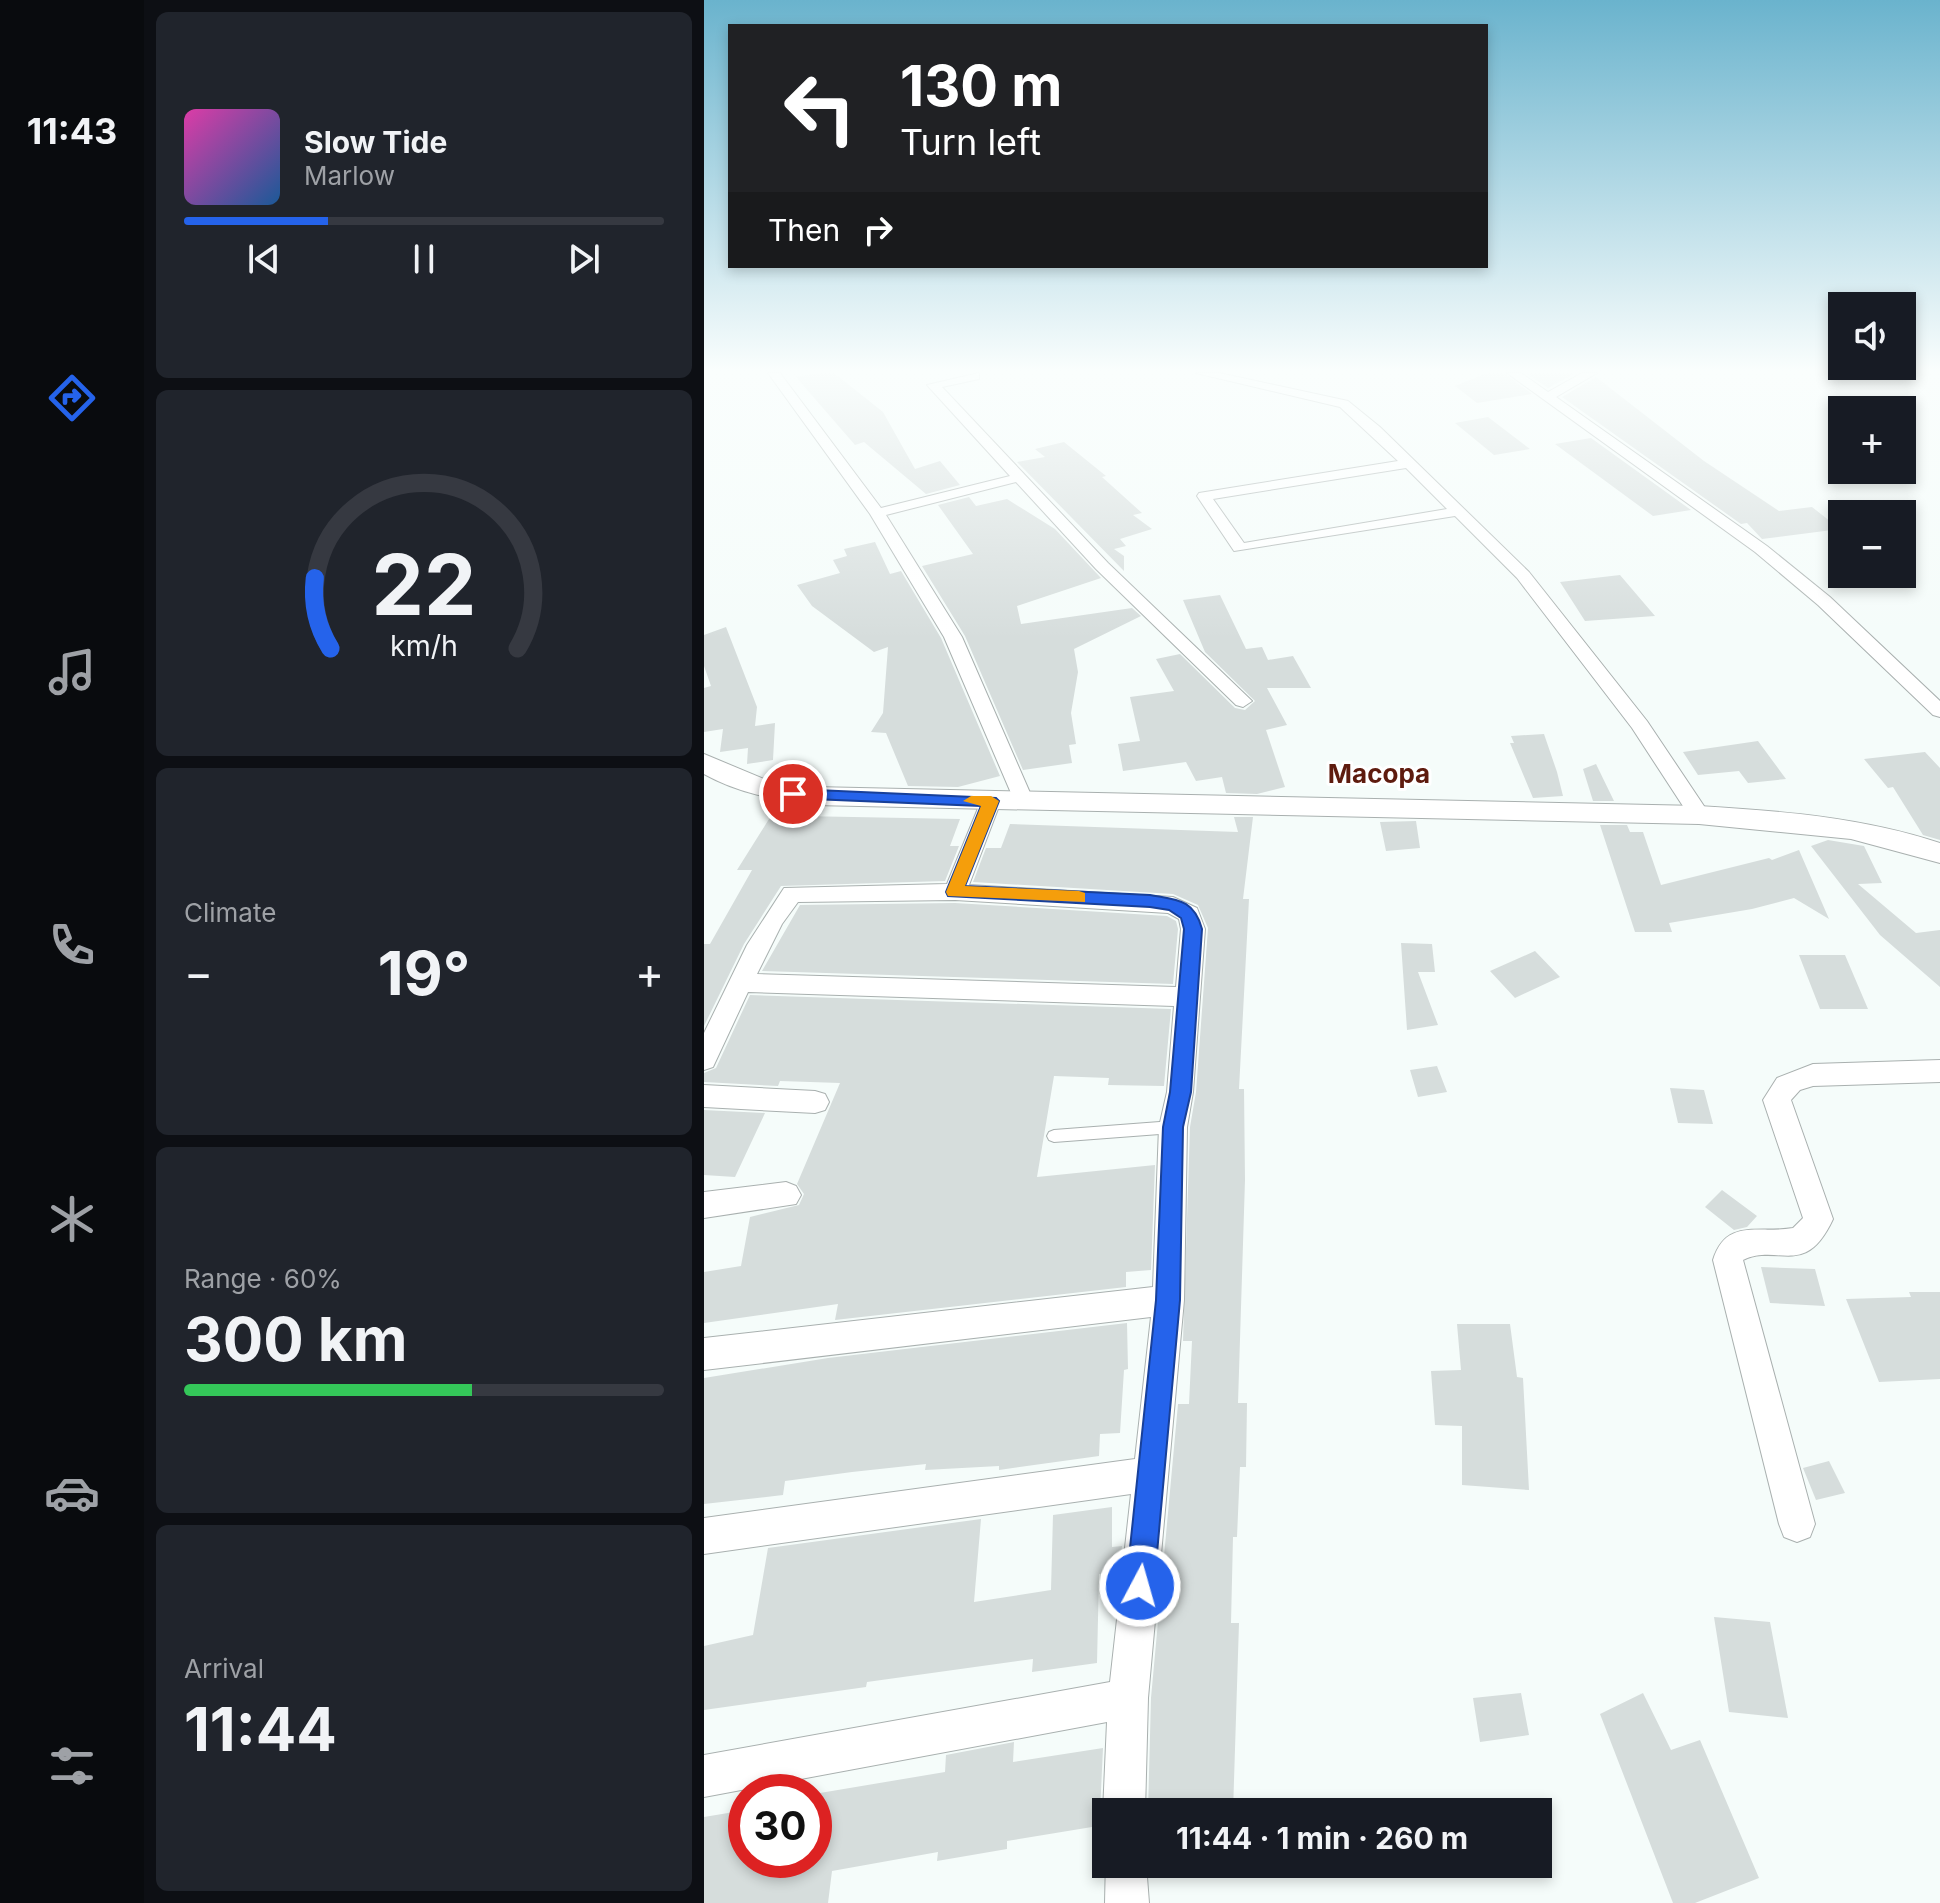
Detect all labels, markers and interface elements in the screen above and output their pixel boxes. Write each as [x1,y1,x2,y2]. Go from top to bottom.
text: 130 m [900,52,1062,120]
icon: left [768,56,872,160]
text: 11:43 [27,109,117,153]
text: Turn left [900,120,1041,164]
text: Slow Tide [304,124,447,160]
text: Marlow [304,160,395,191]
icon: right [856,208,900,252]
text: Then [768,212,840,248]
icon: previous [242,237,286,281]
icon: pause [402,237,446,281]
icon: next [562,237,606,281]
map controls [1828,292,1916,588]
button: sound [1828,292,1916,380]
icon: directions [44,370,100,426]
button: + [1828,396,1916,484]
button: − [1828,500,1916,588]
text: 22 [372,534,476,635]
text: km/h [390,628,458,663]
icon: music [44,644,100,700]
district label: Macopa [1328,758,1430,789]
pin [759,760,827,828]
icon: arrive [771,772,815,816]
text: Climate [184,897,276,928]
icon: phone [44,917,100,973]
text: 19° [378,937,470,1009]
text: − [184,946,213,1000]
text: + [635,946,664,1000]
icon: climate [44,1191,100,1247]
text: Range · 60% [184,1263,342,1294]
text: 300 km [184,1303,407,1375]
icon: car [44,1465,100,1521]
position arrow [1098,1544,1182,1628]
text: Arrival [184,1653,264,1684]
text: 11:44 [184,1693,337,1765]
icon: filters [44,1738,100,1794]
speed limit sign: 30 [728,1774,832,1878]
text: 11:44 · 1 min · 260 m [1176,1820,1468,1856]

